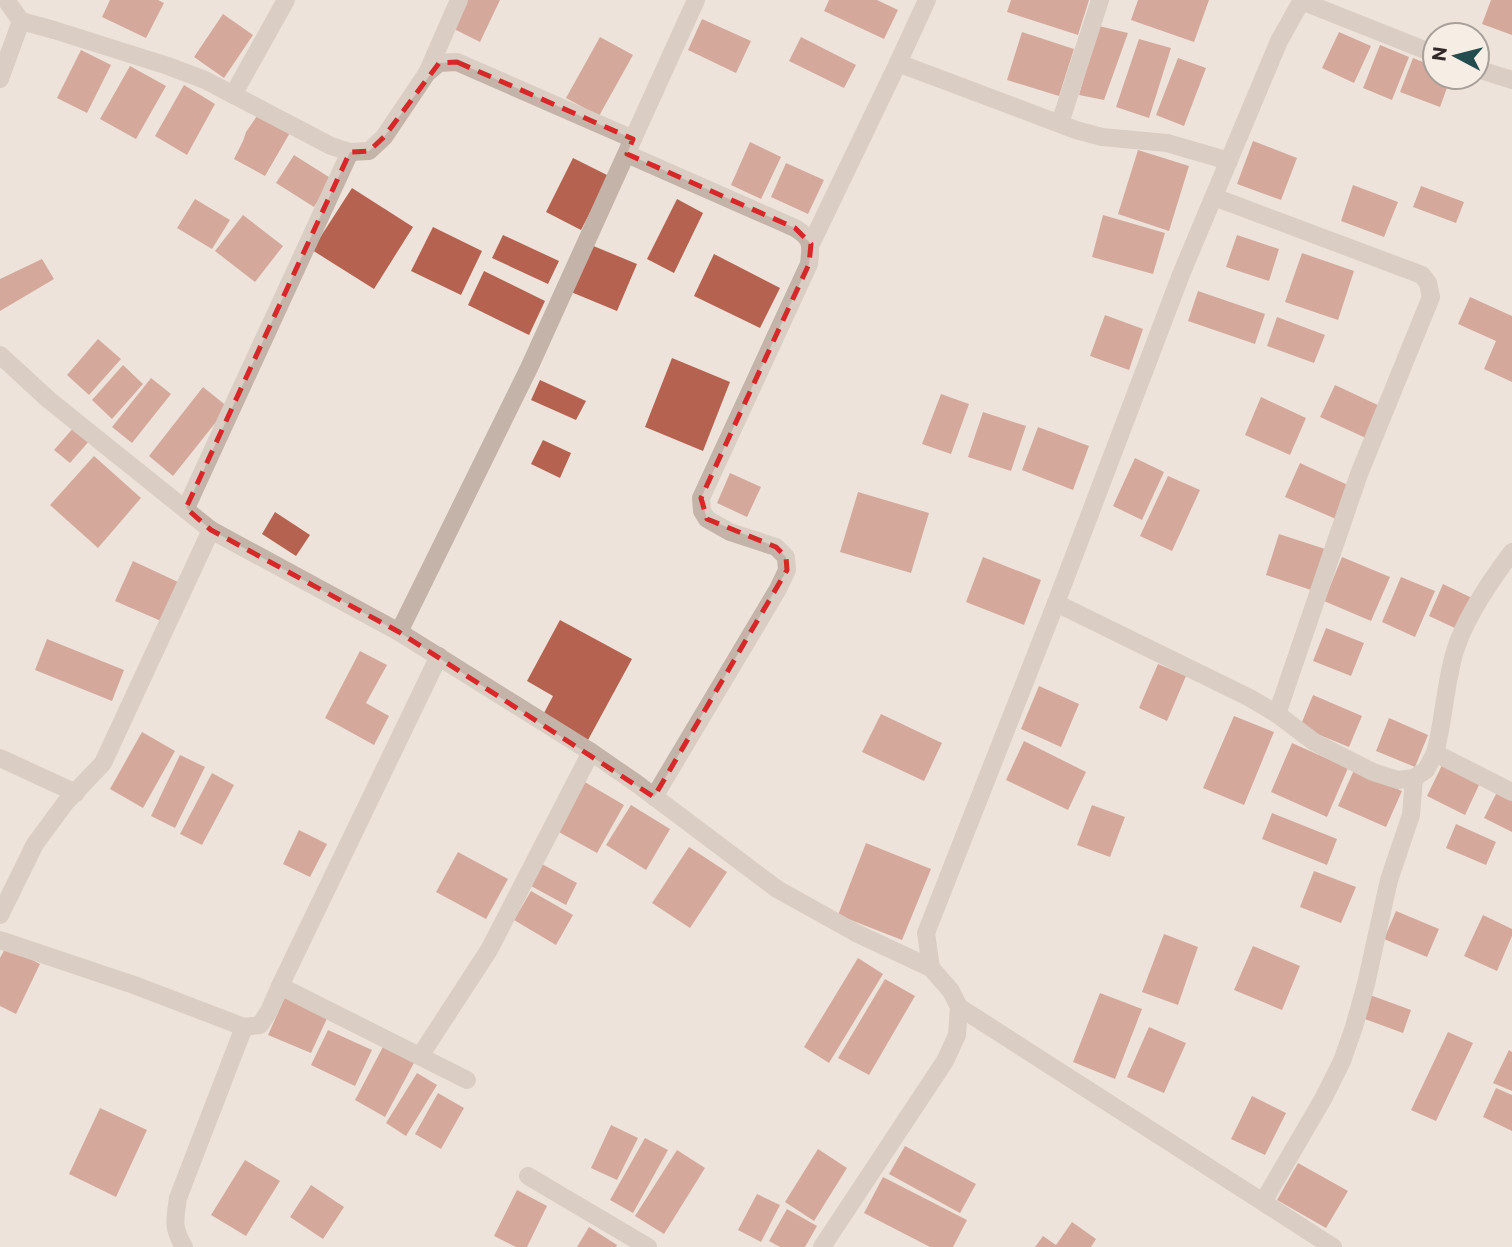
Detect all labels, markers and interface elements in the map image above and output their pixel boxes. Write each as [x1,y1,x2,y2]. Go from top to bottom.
north arrow [1421,21,1491,91]
text: N [1426,45,1451,62]

